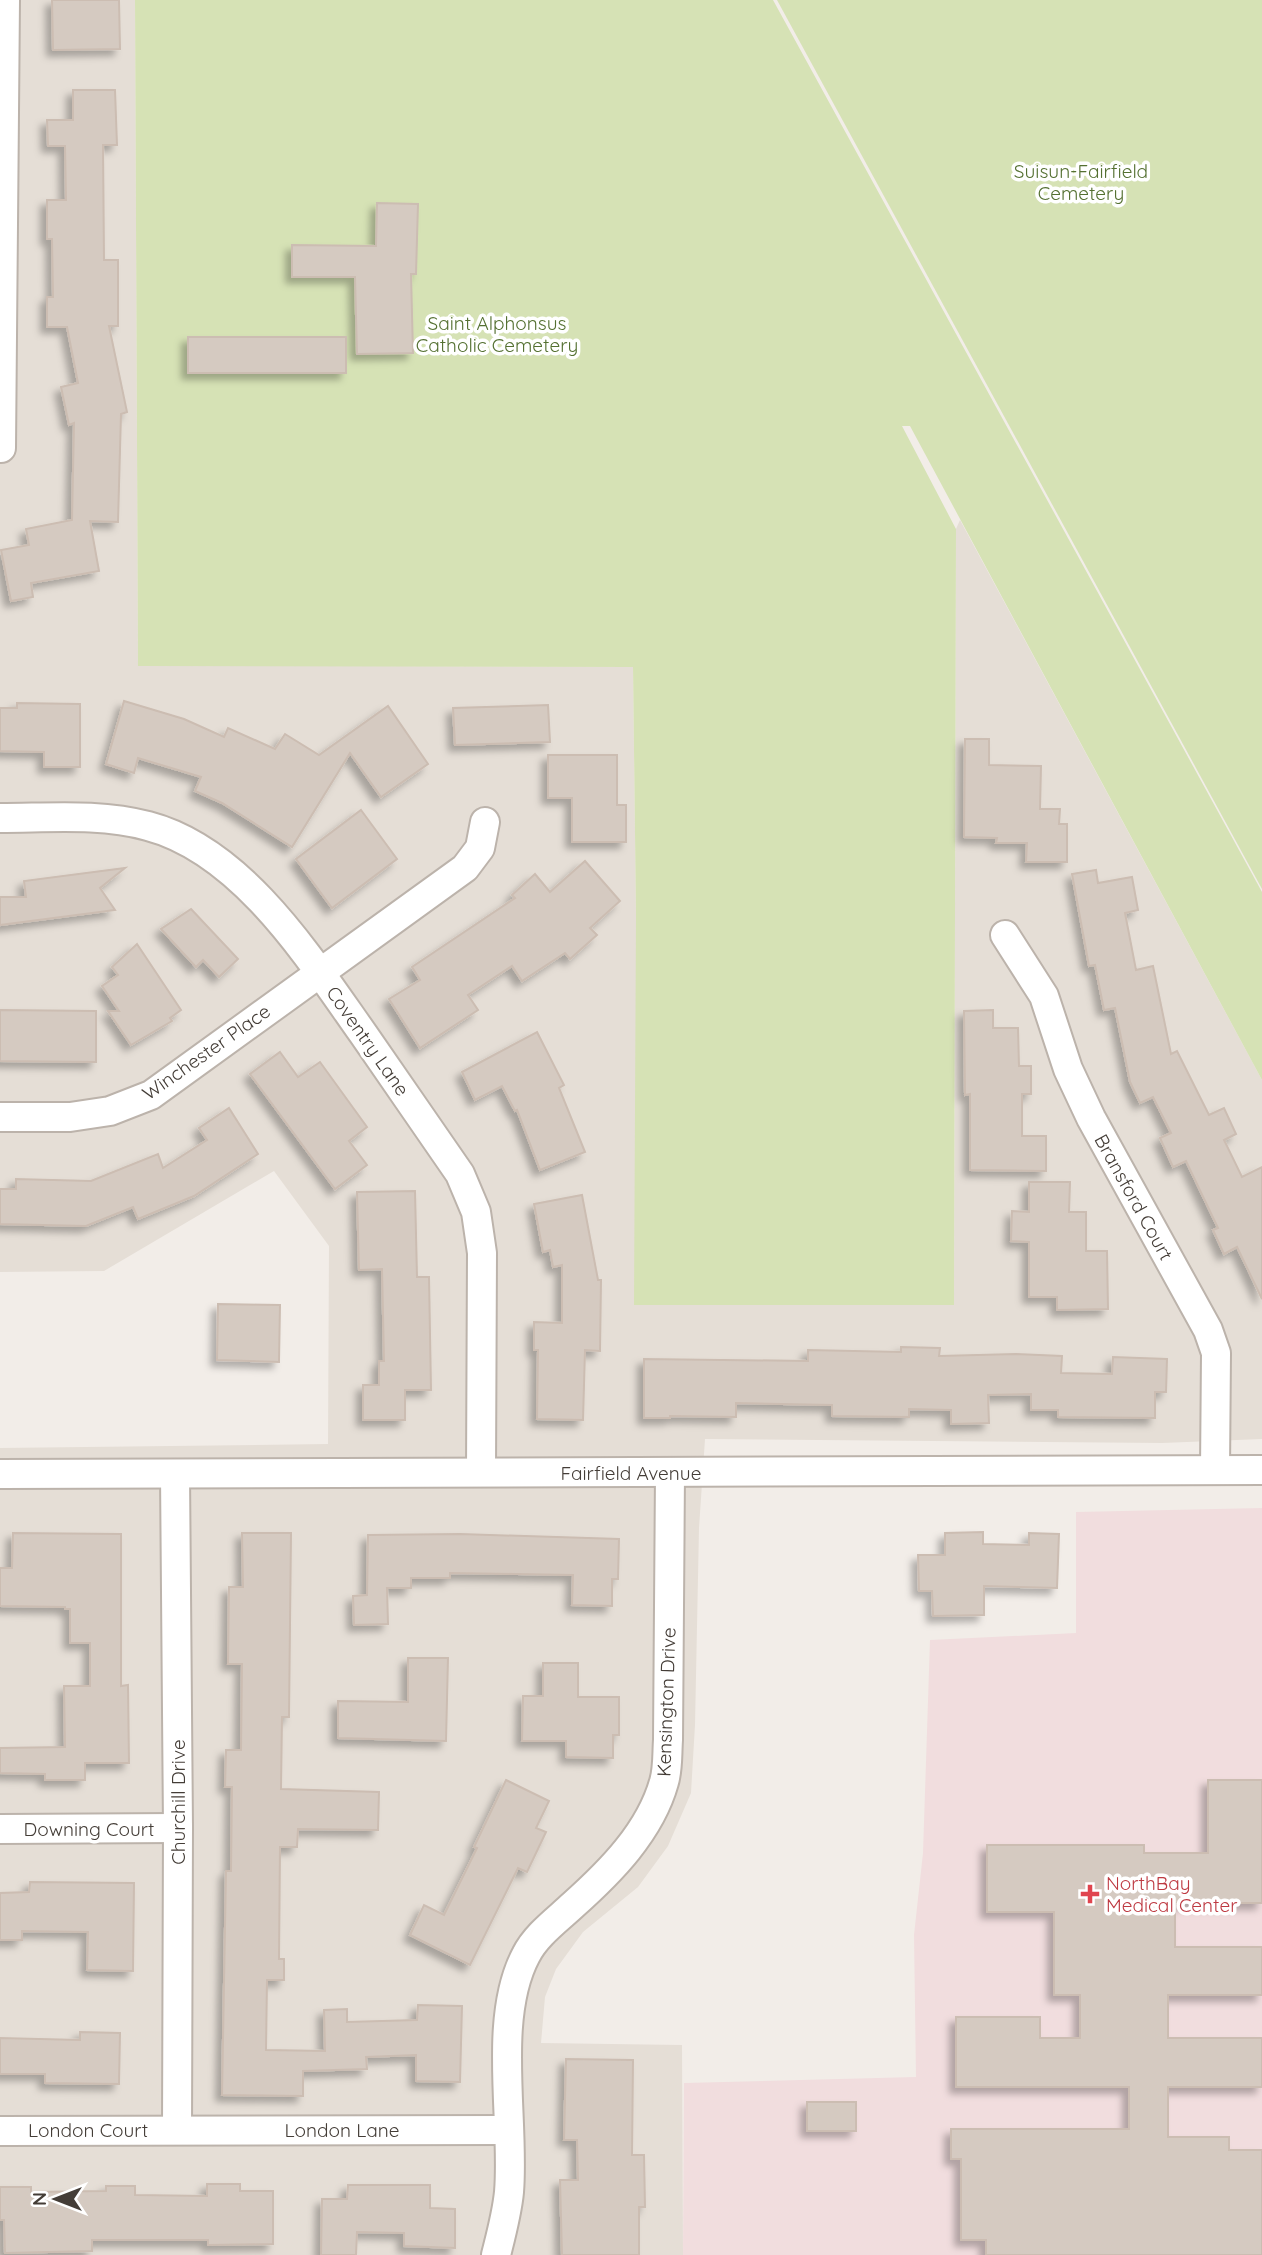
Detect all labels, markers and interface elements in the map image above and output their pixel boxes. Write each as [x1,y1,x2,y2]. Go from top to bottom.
park label: Suisun-Fairfield Cemetery [1014,159,1148,205]
park label: Saint Alphonsus Catholic Cemetery [416,311,578,357]
street label: Coventry Lane [321,981,415,1101]
street label: Winchester Place [137,999,275,1105]
street label: Bransford Court [1089,1130,1179,1264]
street label: Fairfield Avenue [561,1461,701,1485]
street label: Kensington Drive [651,1627,681,1777]
street label: Churchill Drive [166,1739,190,1865]
street label: Downing Court [23,1817,155,1841]
place label: NorthBay Medical Center [1106,1871,1238,1917]
marker: NorthBay Medical Center [1080,1884,1100,1904]
street label: London Court [28,2118,148,2142]
street label: London Lane [284,2118,400,2142]
north arrow [21,2164,91,2234]
text: N [27,2192,51,2206]

